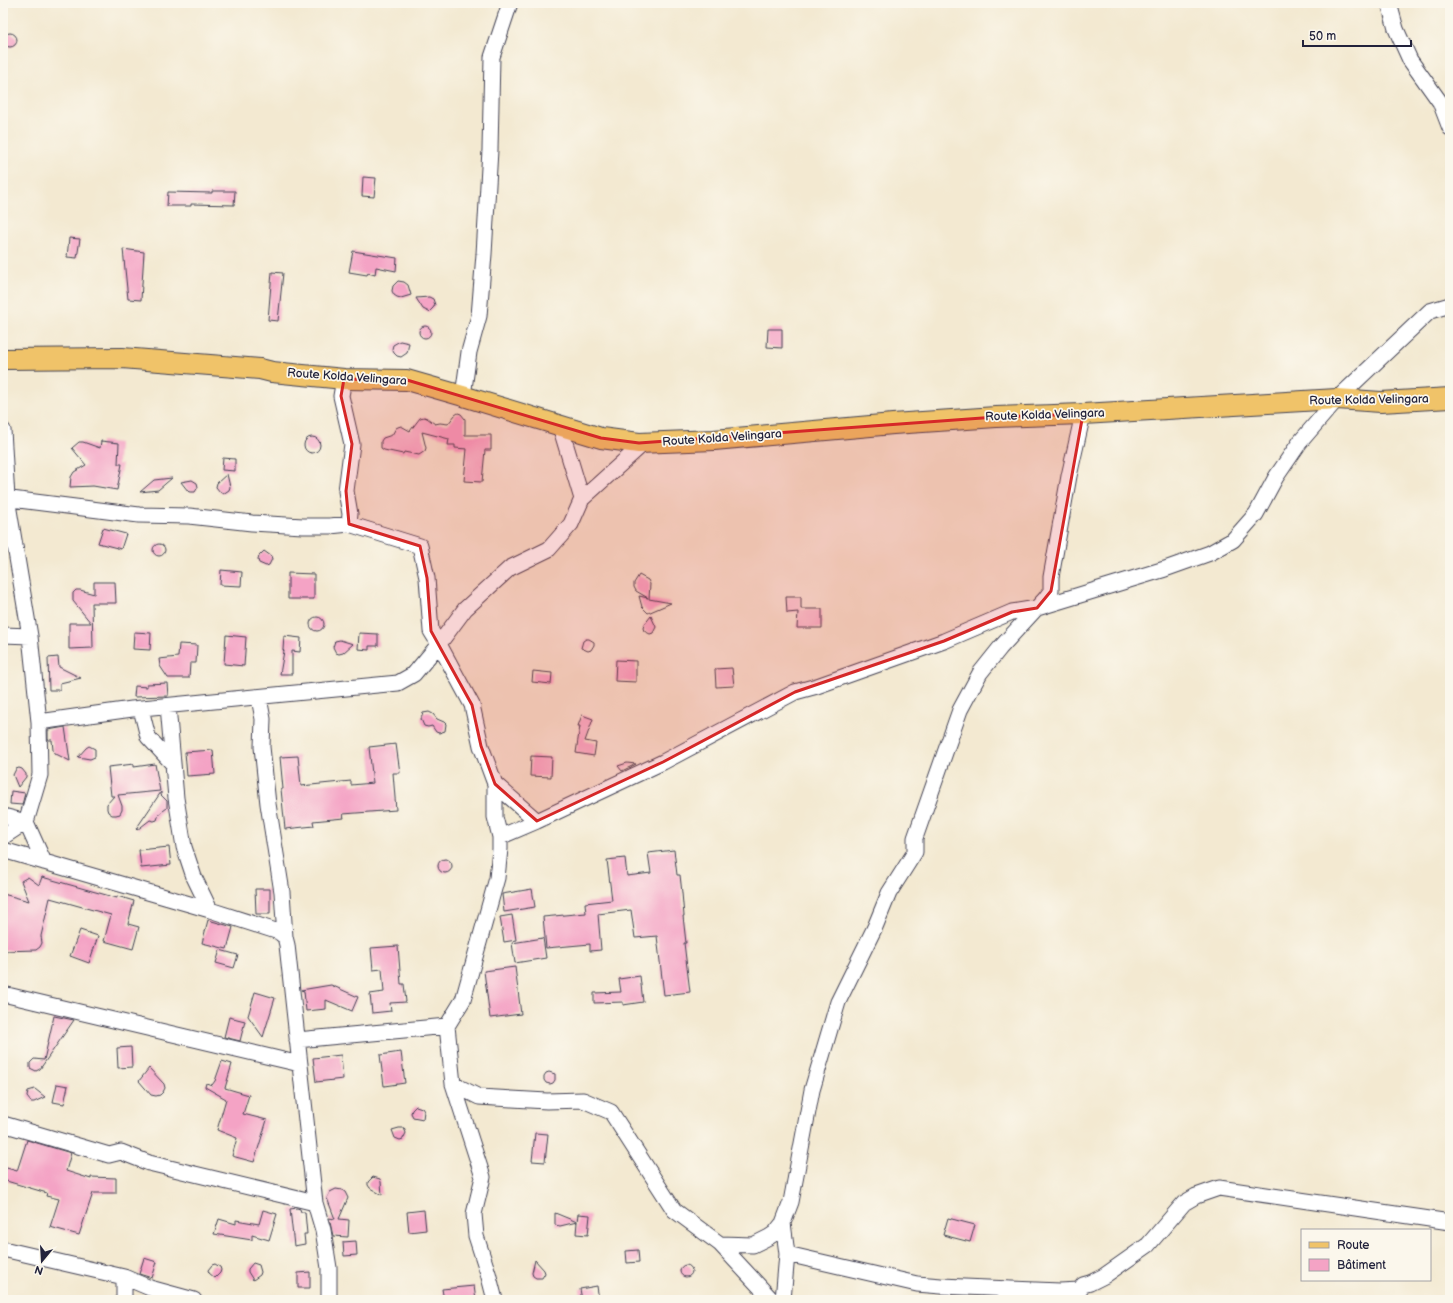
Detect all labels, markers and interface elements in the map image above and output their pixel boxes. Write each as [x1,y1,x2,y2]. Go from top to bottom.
scale bar [1303,22,1411,48]
text: 50 m [1309,29,1336,44]
street label: Route Kolda Velingara [287,365,407,389]
street label: Route Kolda Velingara [1309,391,1429,409]
street label: Route Kolda Velingara [985,405,1105,425]
street label: Route Kolda Velingara [662,426,782,450]
legend [1301,1229,1431,1281]
text: Route [1337,1238,1369,1253]
north arrow [22,1241,62,1281]
text: Bâtiment [1337,1258,1386,1273]
text: N [33,1263,45,1277]

